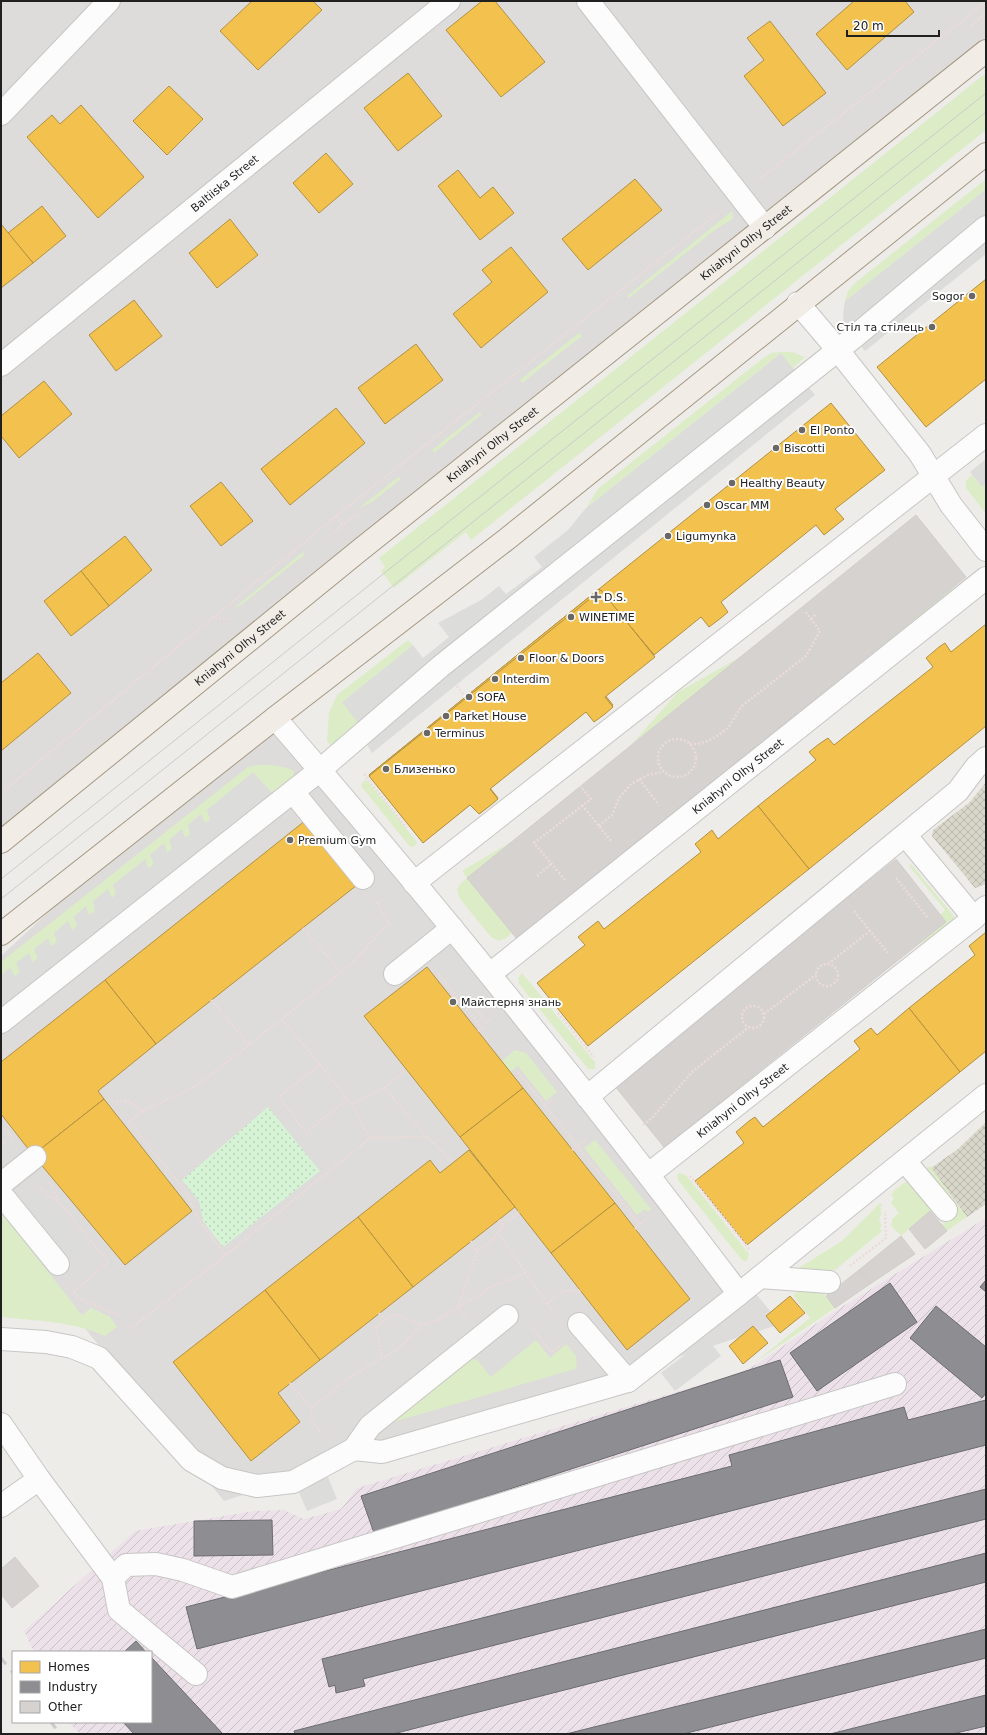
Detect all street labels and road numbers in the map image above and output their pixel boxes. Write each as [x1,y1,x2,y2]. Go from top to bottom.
street label: Baltiiska Street [188,152,262,215]
street label: Kniahyni Olhy Street [698,202,795,283]
street label: Kniahyni Olhy Street [444,404,542,485]
street label: Kniahyni Olhy Street [192,607,289,689]
street label: Kniahyni Olhy Street [690,736,787,817]
street label: Kniahyni Olhy Street [694,1060,792,1141]

